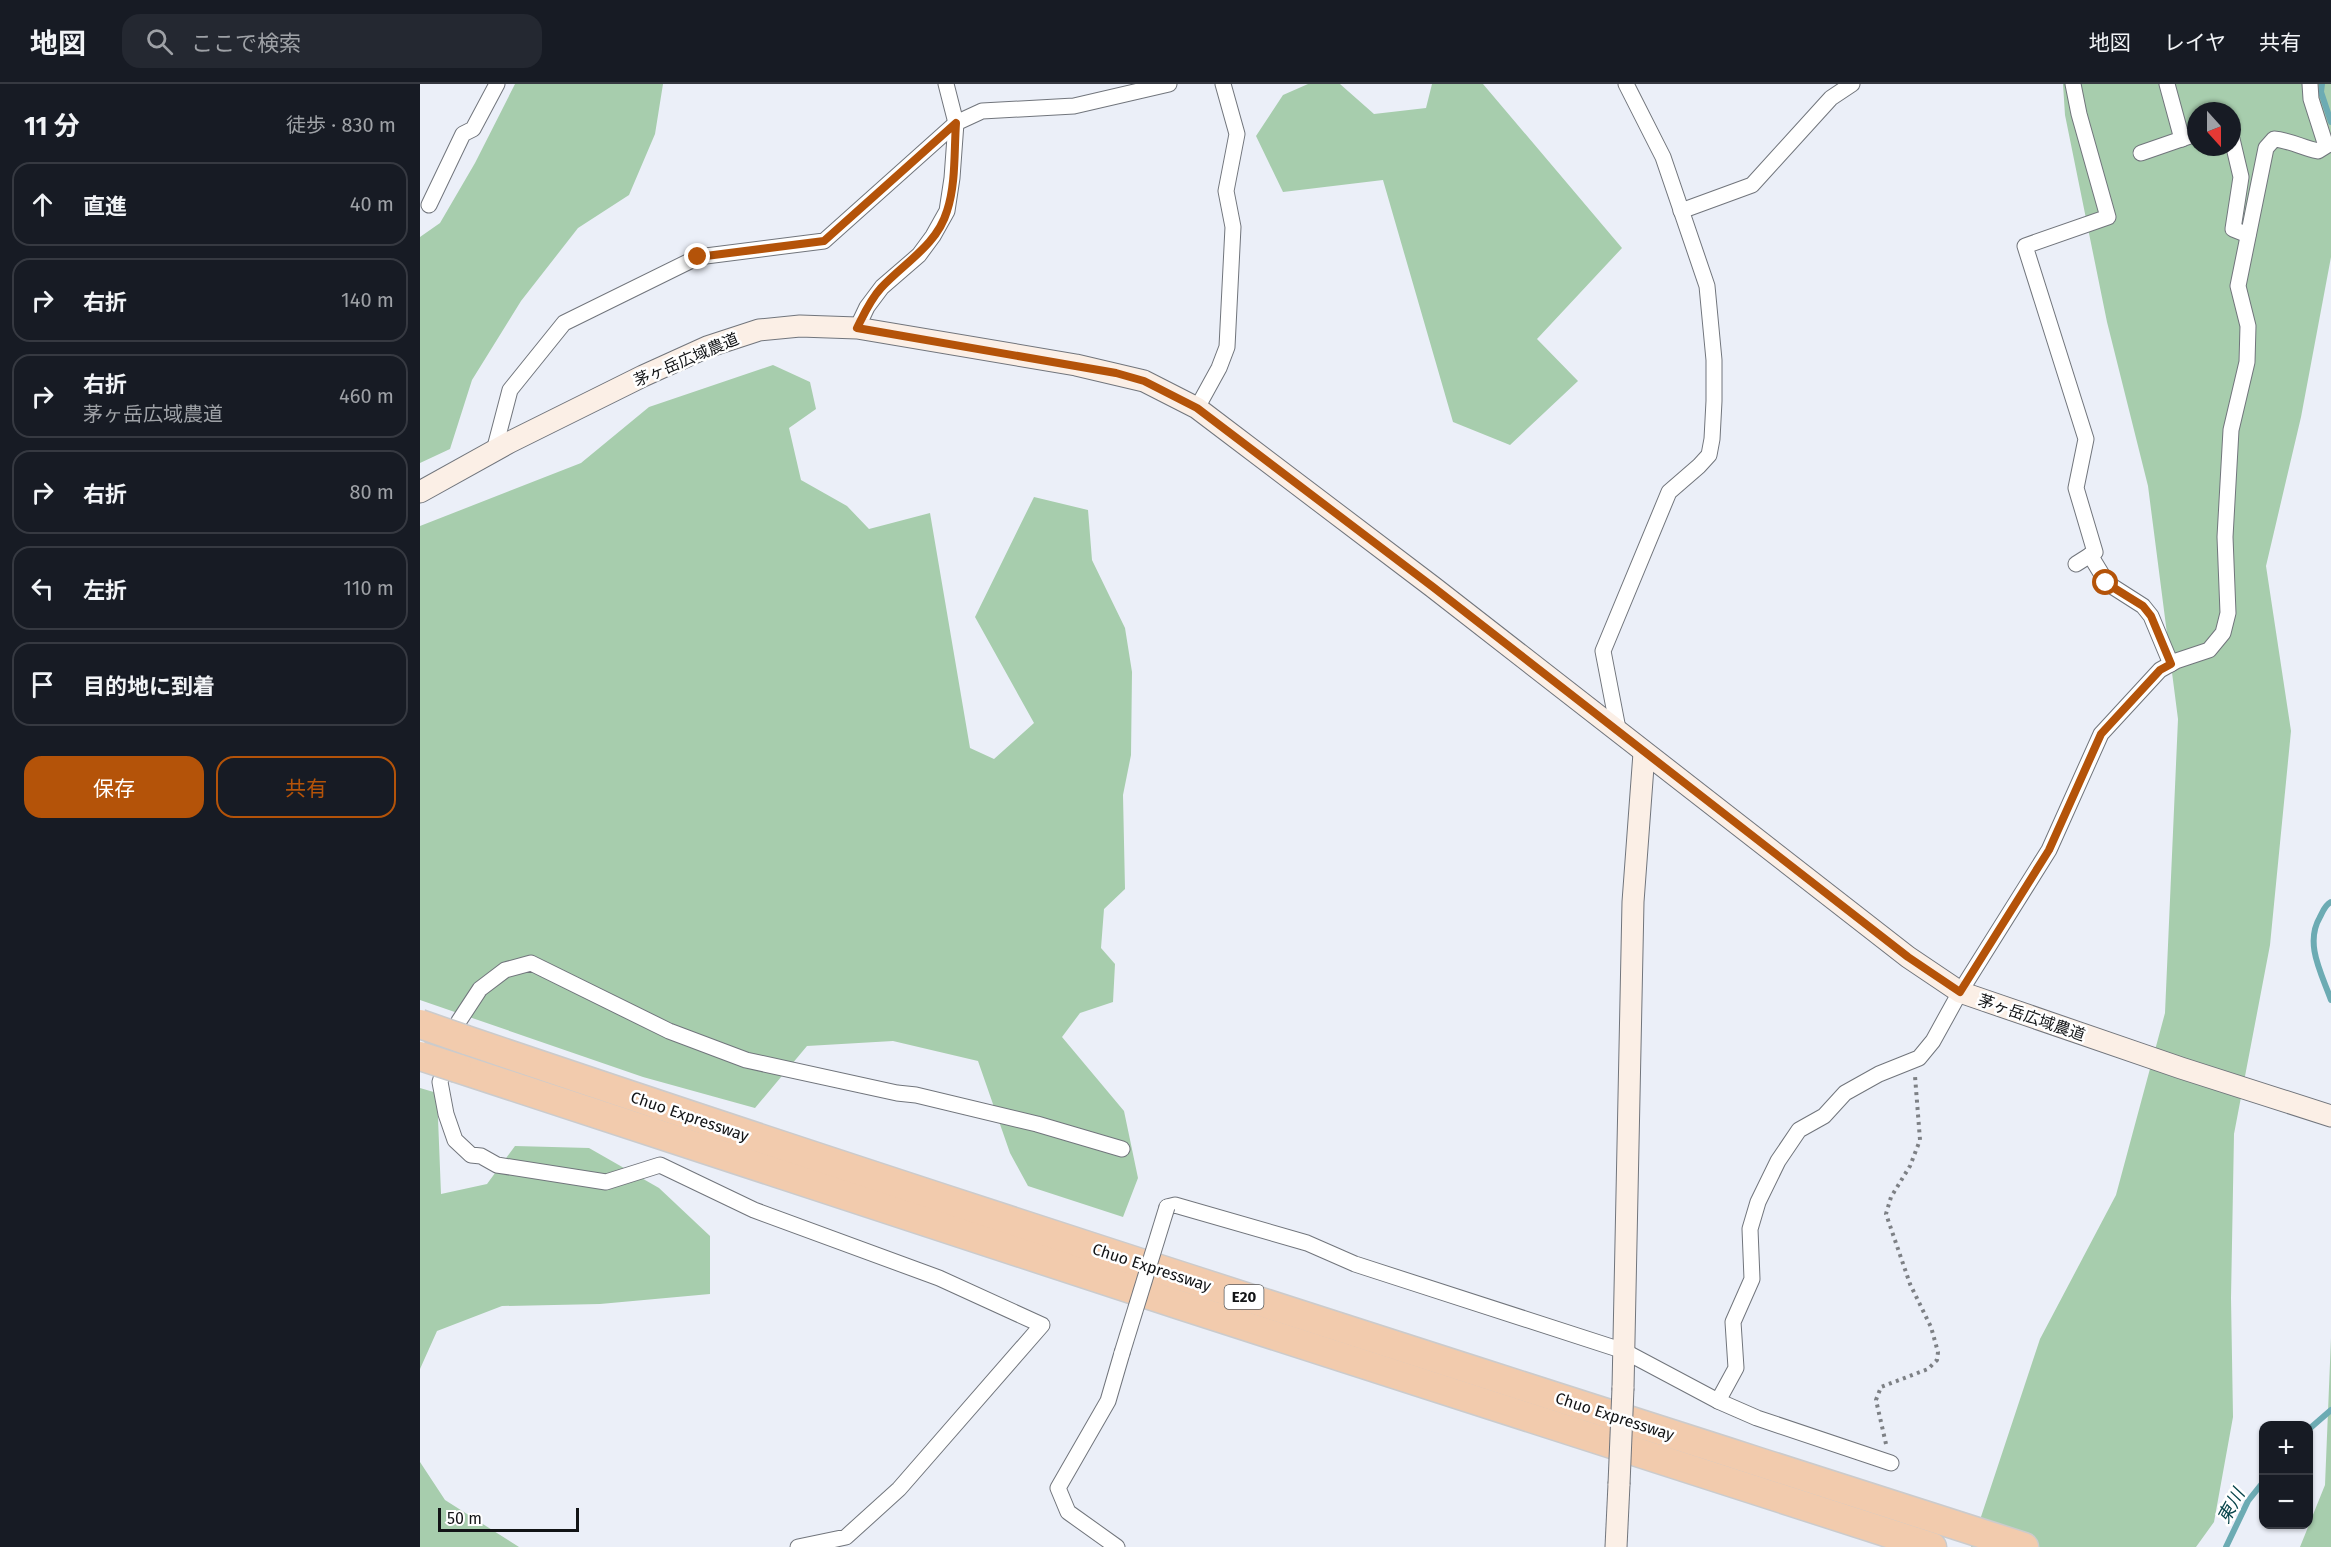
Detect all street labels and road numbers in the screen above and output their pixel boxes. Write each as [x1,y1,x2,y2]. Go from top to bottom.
street label: 茅ヶ岳広域農道 [631,329,741,390]
street label: 茅ヶ岳広域農道 [1976,990,2088,1045]
street label: Chuo Expressway [628,1087,751,1146]
street label: Chuo Expressway [1090,1239,1214,1296]
road number: E20 [1224,1285,1264,1309]
street label: Chuo Expressway [1553,1388,1677,1445]

